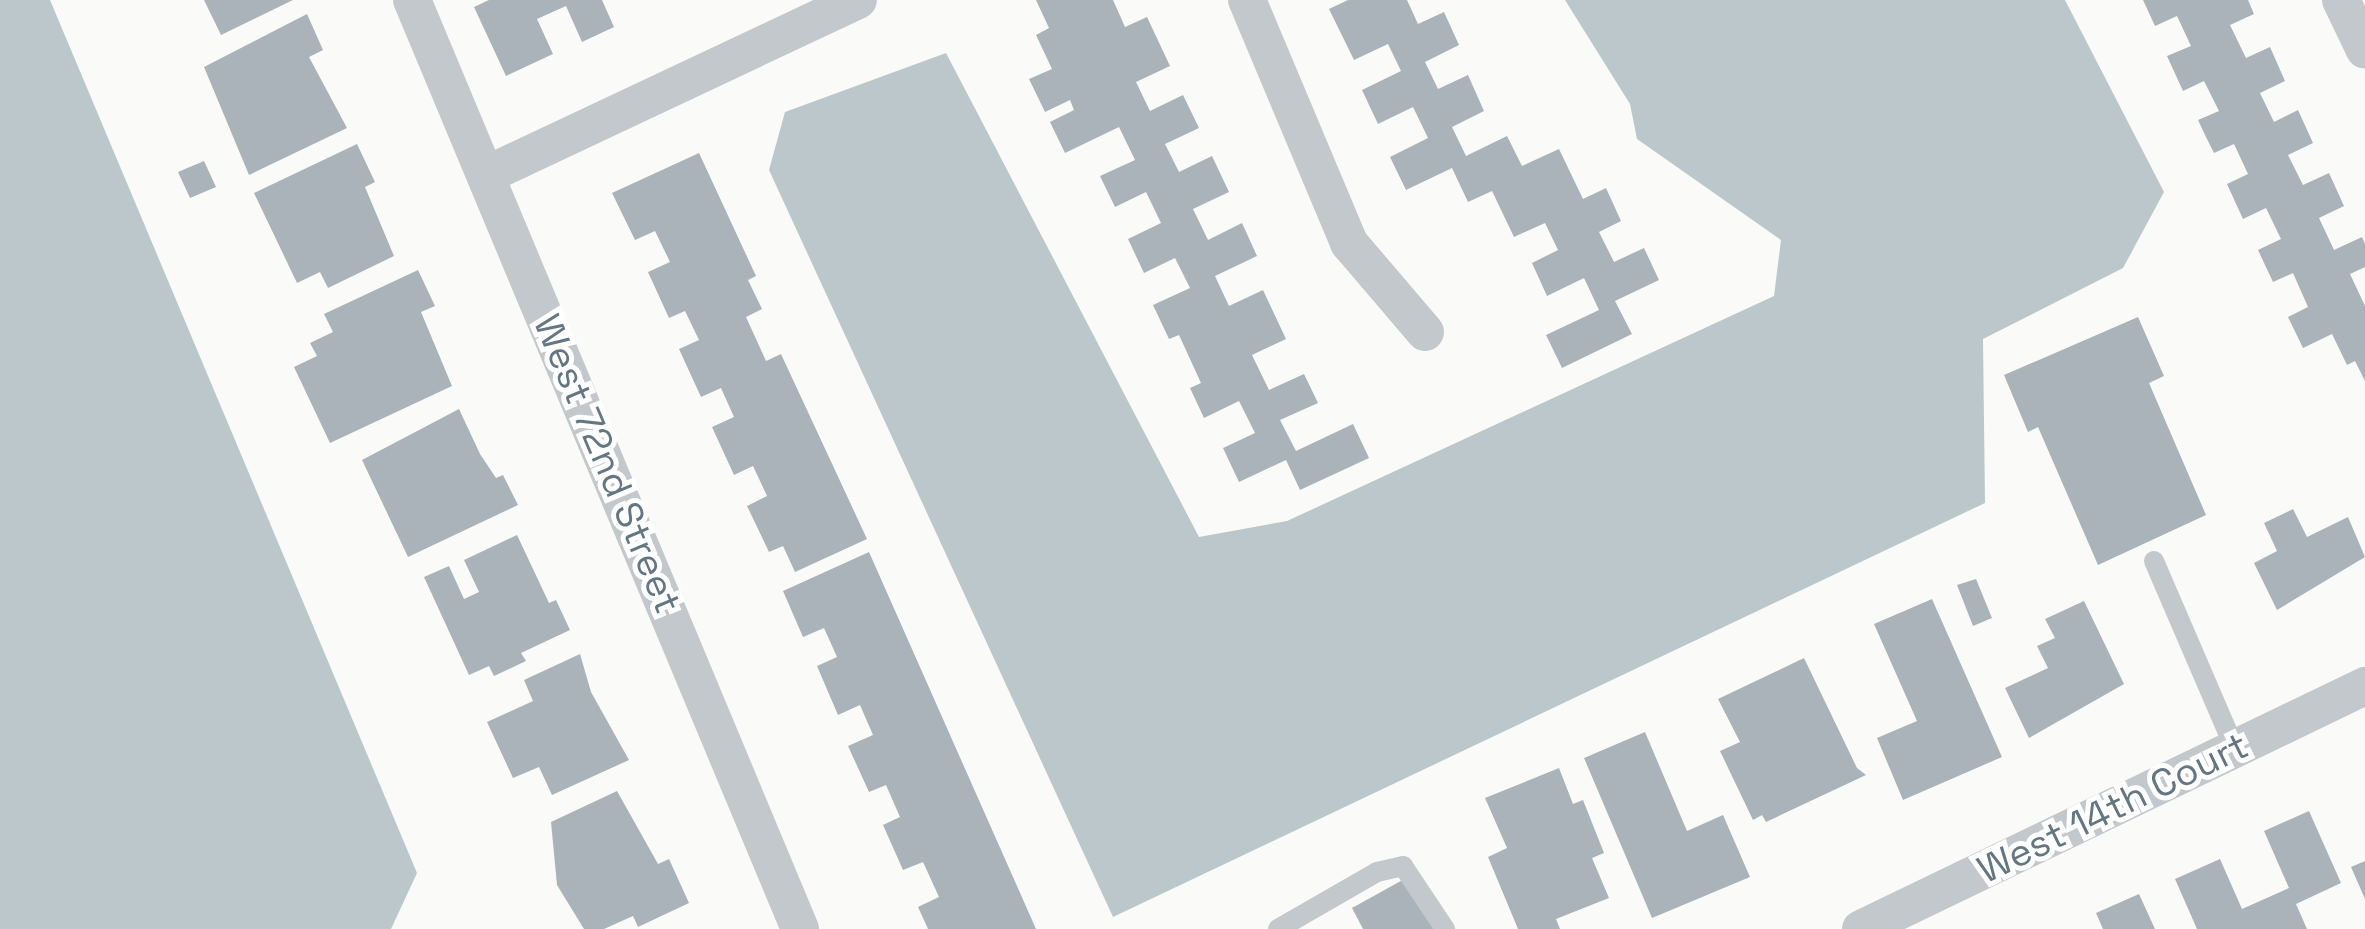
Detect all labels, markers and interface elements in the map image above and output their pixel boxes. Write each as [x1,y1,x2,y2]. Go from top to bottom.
street label: West 72nd Street [524,308,690,620]
street label: West 14th Court [1970,723,2256,893]

